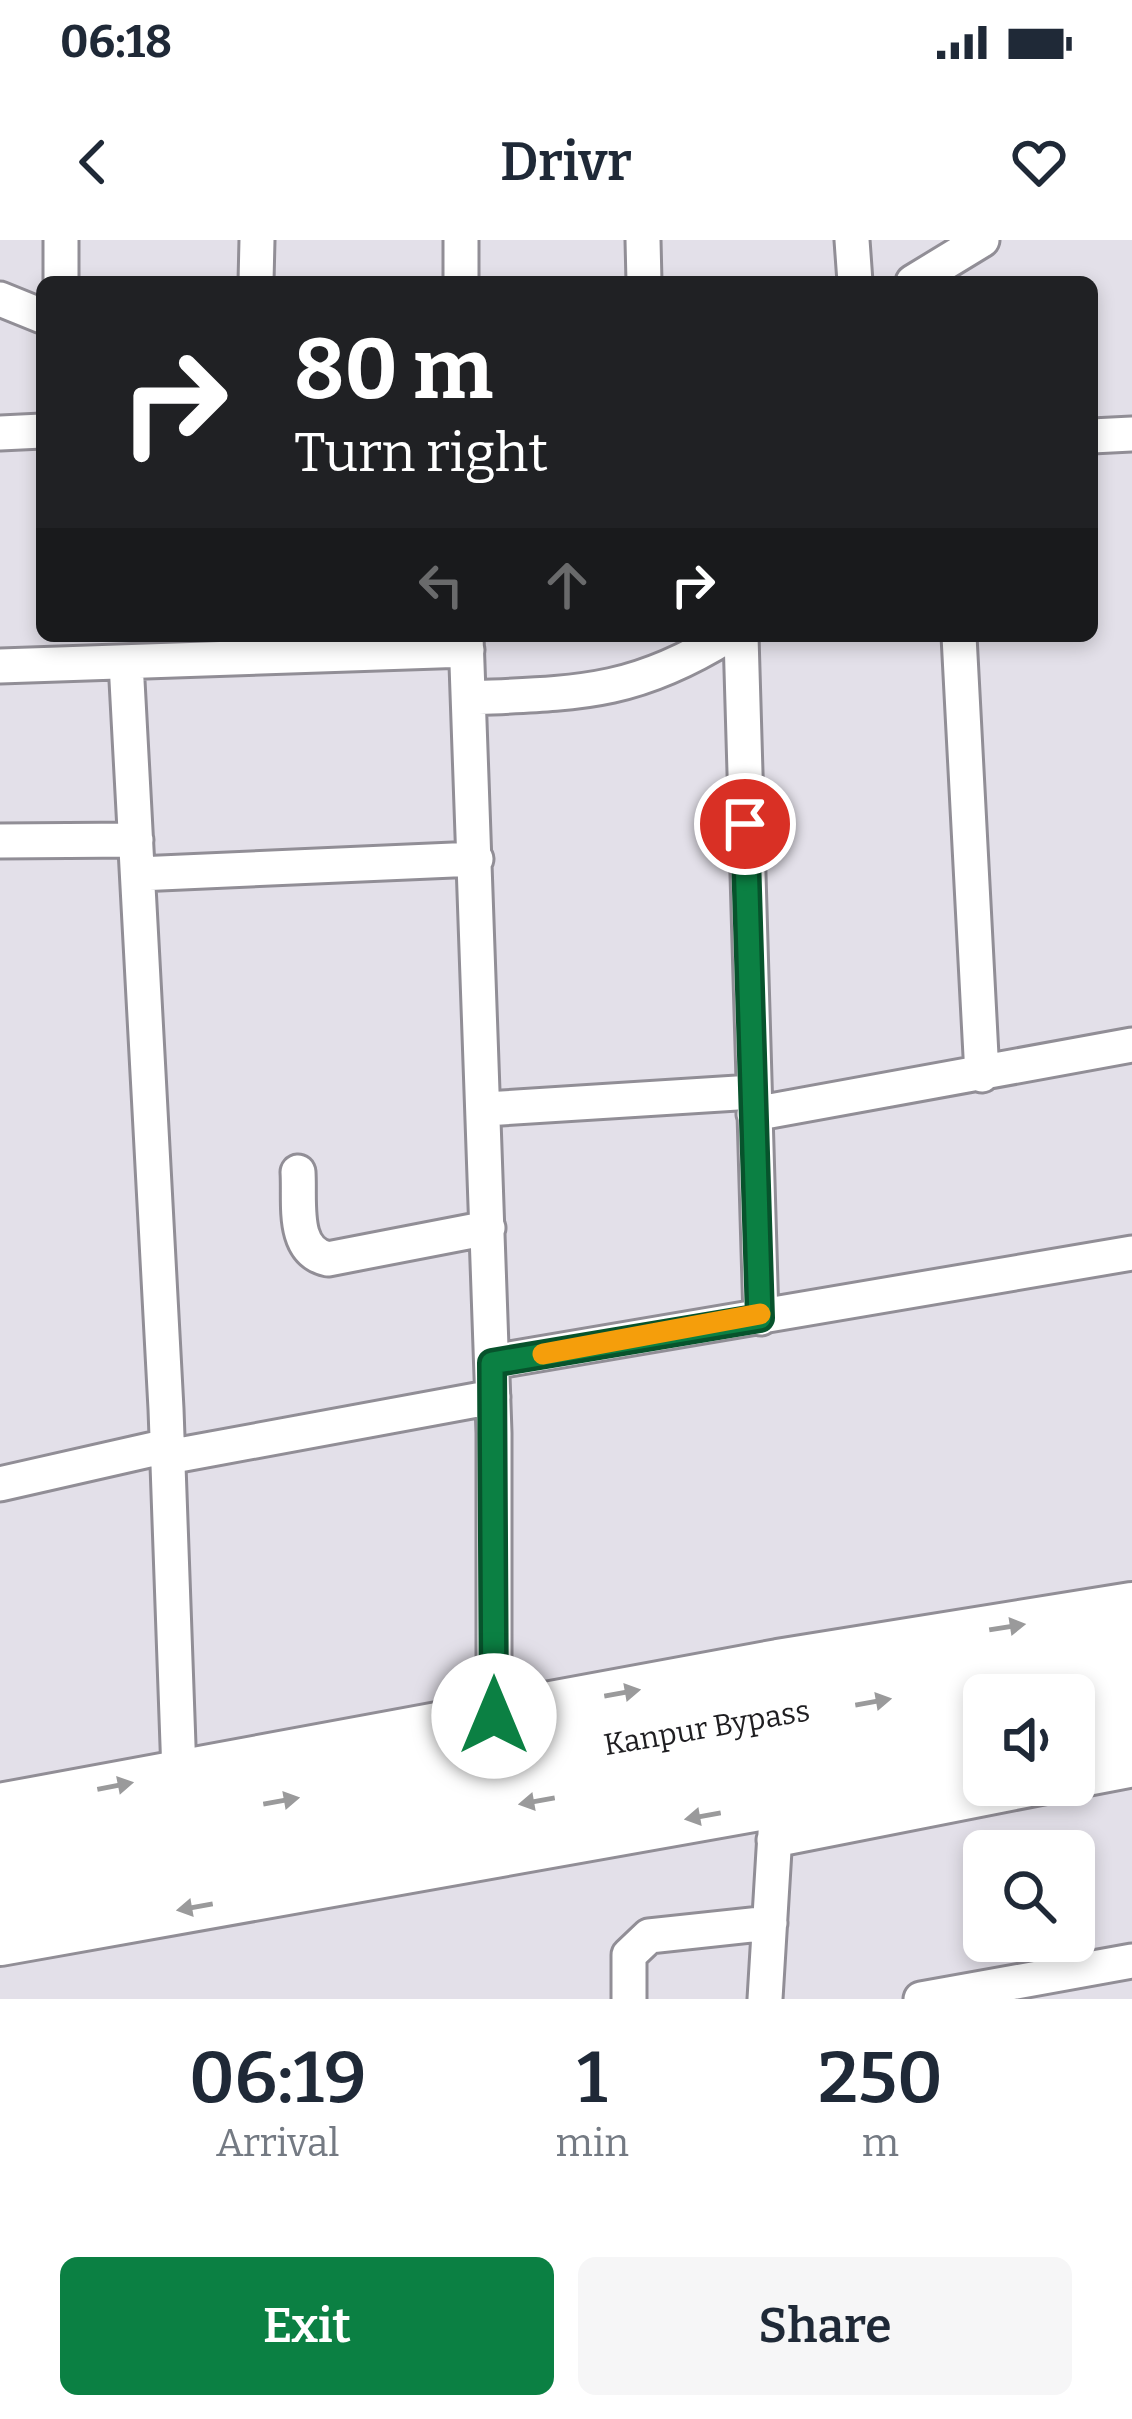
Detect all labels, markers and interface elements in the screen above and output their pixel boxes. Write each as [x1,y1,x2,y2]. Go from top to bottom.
text: 06:18 [60,15,172,69]
icon: back [60,129,126,195]
icon: heart [1006,129,1072,195]
text: Drivr [500,130,632,194]
text: 80 m [294,319,493,420]
icon: right [96,324,252,480]
text: Turn right [294,421,548,485]
icon: left [408,552,474,618]
icon: ahead [534,552,600,618]
icon: right [660,552,726,618]
pin [694,773,796,875]
icon: arrive [712,791,778,857]
one-way arrow [988,1617,1026,1636]
position arrow [431,1653,557,1779]
map controls [963,1674,1095,1962]
button: sound [963,1674,1095,1806]
one-way arrow [604,1683,642,1702]
one-way arrow [854,1692,892,1710]
street label: Kanpur Bypass [601,1693,812,1763]
one-way arrow [96,1775,134,1794]
one-way arrow [263,1792,300,1811]
one-way arrow [518,1793,556,1811]
one-way arrow [684,1807,722,1826]
button: search [963,1830,1095,1962]
one-way arrow [176,1898,214,1916]
text: 06:19 [189,2035,366,2121]
text: 1 [577,2035,607,2121]
text: 250 [818,2035,943,2121]
text: Arrival [216,2120,339,2166]
text: min [555,2120,629,2166]
text: m [862,2120,899,2166]
button: Exit [60,2257,554,2395]
button: Share [578,2257,1072,2395]

